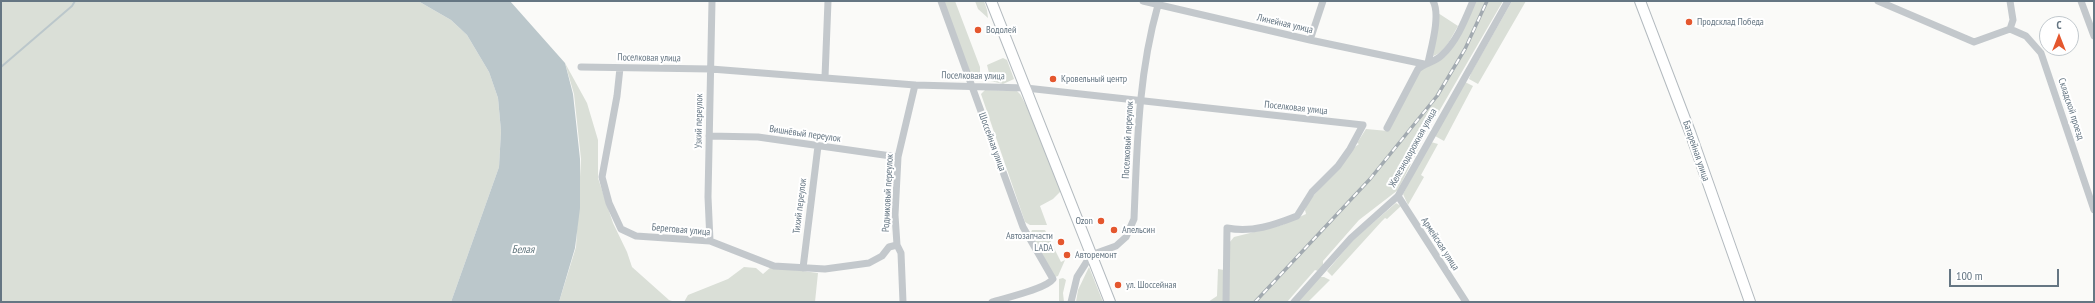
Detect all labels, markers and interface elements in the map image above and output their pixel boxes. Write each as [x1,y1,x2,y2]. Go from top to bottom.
street label: Линейная улица [1256,12,1314,36]
place label: Продсклад Победа [1697,16,1764,28]
north arrow [2039,16,2079,56]
marker: Продсклад Победа [1684,17,1694,27]
text: С [2056,18,2062,32]
place label: Водолей [986,24,1016,36]
marker: Водолей [973,25,983,35]
street label: Поселковая улица [617,51,681,65]
street label: Поселковая улица [941,69,1005,83]
place label: Кровельный центр [1061,73,1127,85]
marker: Кровельный центр [1048,74,1058,84]
street label: Складской проезд [2055,77,2087,141]
street label: Узкий переулок [693,93,705,149]
street label: Поселковая улица [1264,99,1328,117]
street label: Поселковый переулок [1120,101,1136,179]
street label: Железнодорожная улица [1386,107,1440,189]
street label: Шоссейная улица [976,111,1008,173]
street label: Батарейная улица [1680,119,1712,183]
street label: Вишнёвый переулок [768,123,842,145]
street label: Родниковый переулок [880,154,896,232]
street label: Тихий переулок [791,178,809,234]
place label: Ozon [1075,215,1093,227]
street label: Армейская улица [1418,215,1462,273]
marker: Ozon [1096,216,1106,226]
street label: Береговая улица [651,221,711,239]
place label: Апельсин [1122,224,1155,236]
marker: Апельсин [1109,225,1119,235]
place label: Автозапчасти LADA [1006,230,1053,254]
marker: Автозапчасти LADA [1056,237,1066,247]
water label: Белая [512,243,534,257]
place label: Авторемонт [1075,249,1117,261]
marker: Авторемонт [1062,250,1072,260]
scale bar [1951,261,2061,287]
text: 100 m [1956,268,1983,283]
place label: ул. Шоссейная [1126,279,1176,291]
marker: ул. Шоссейная [1113,280,1123,290]

